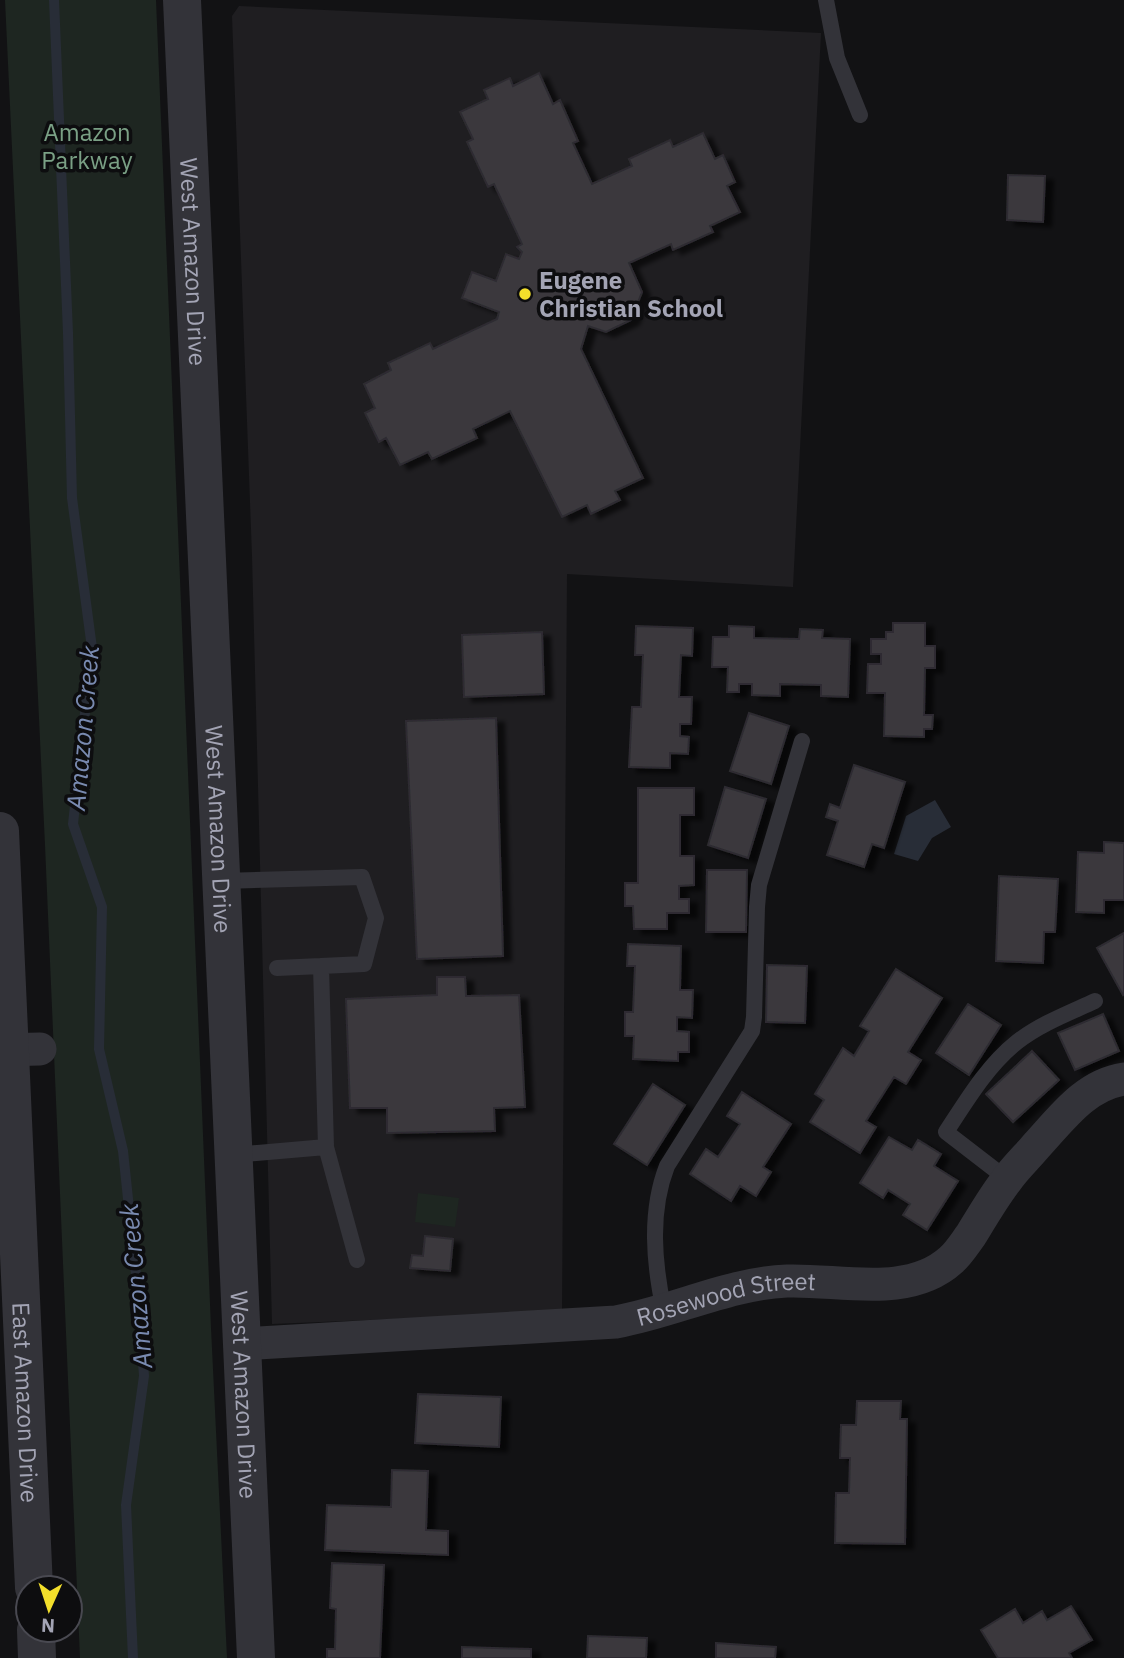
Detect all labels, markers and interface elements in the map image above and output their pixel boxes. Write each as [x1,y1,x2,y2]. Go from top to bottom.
park label: Amazon Parkway [41,116,133,176]
street label: West Amazon Drive [173,157,214,367]
place label: Eugene Christian School [539,264,723,324]
marker: Eugene Christian School [517,286,533,302]
water label: Amazon Creek [58,644,106,813]
street label: West Amazon Drive [198,724,240,934]
water label: Amazon Creek [111,1202,159,1371]
street label: Rosewood Street [633,1265,817,1333]
street label: West Amazon Drive [224,1290,265,1499]
street label: East Amazon Drive [5,1301,46,1504]
north arrow [14,1574,84,1644]
text: N [41,1614,56,1638]

